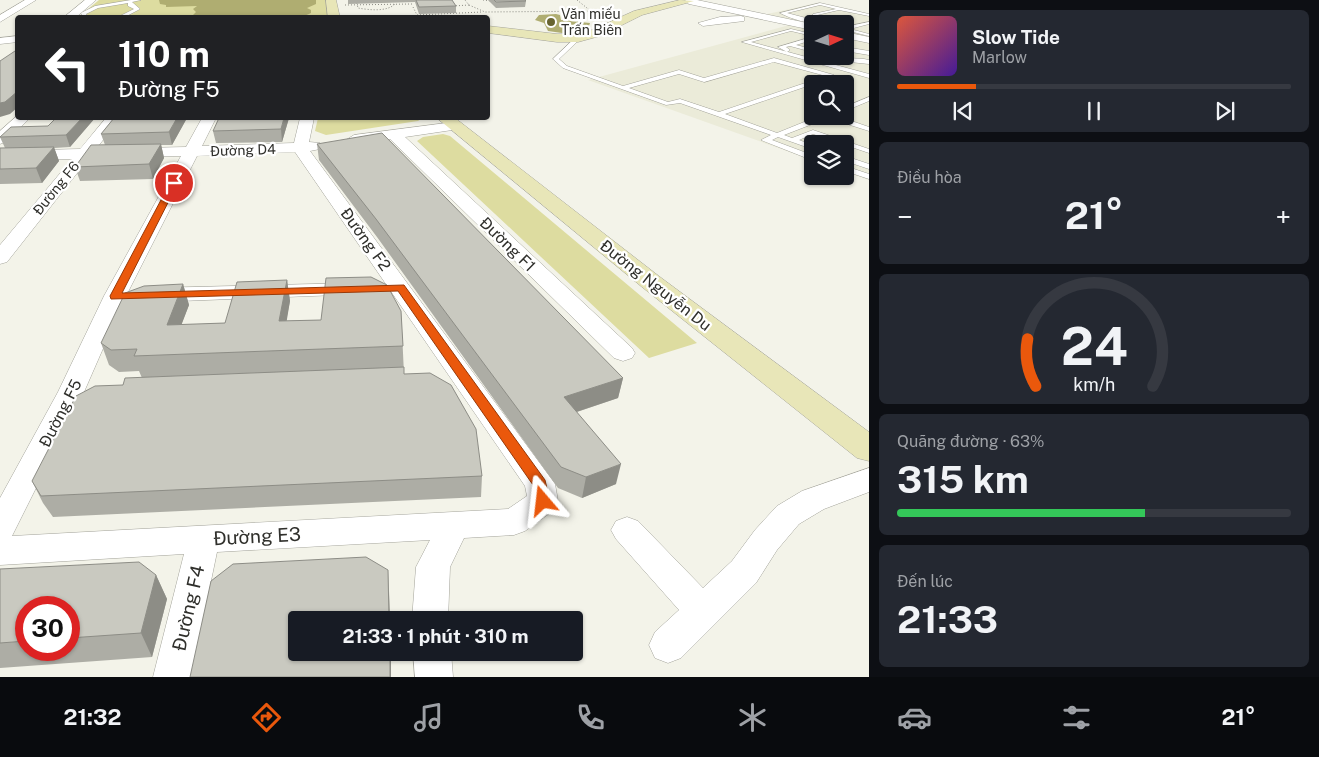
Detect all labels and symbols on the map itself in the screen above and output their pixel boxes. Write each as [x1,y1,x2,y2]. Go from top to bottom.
place label: Văn miếu Trấn Biên [561,6,622,38]
north arrow [804,15,854,65]
marker: Văn miếu Trấn Biên [545,16,557,28]
street label: Đường D4 [210,141,276,159]
street label: Đường F6 [30,158,83,218]
pin [153,162,195,204]
street label: Đường F2 [336,204,395,274]
street label: Đường F1 [476,213,539,276]
street label: Đường Nguyễn Du [596,236,715,335]
street label: Đường F5 [35,376,86,450]
position arrow [516,474,568,526]
street label: Đường E3 [212,523,302,549]
street label: Đường F4 [167,563,209,653]
speed limit sign: 30 [15,596,80,661]

